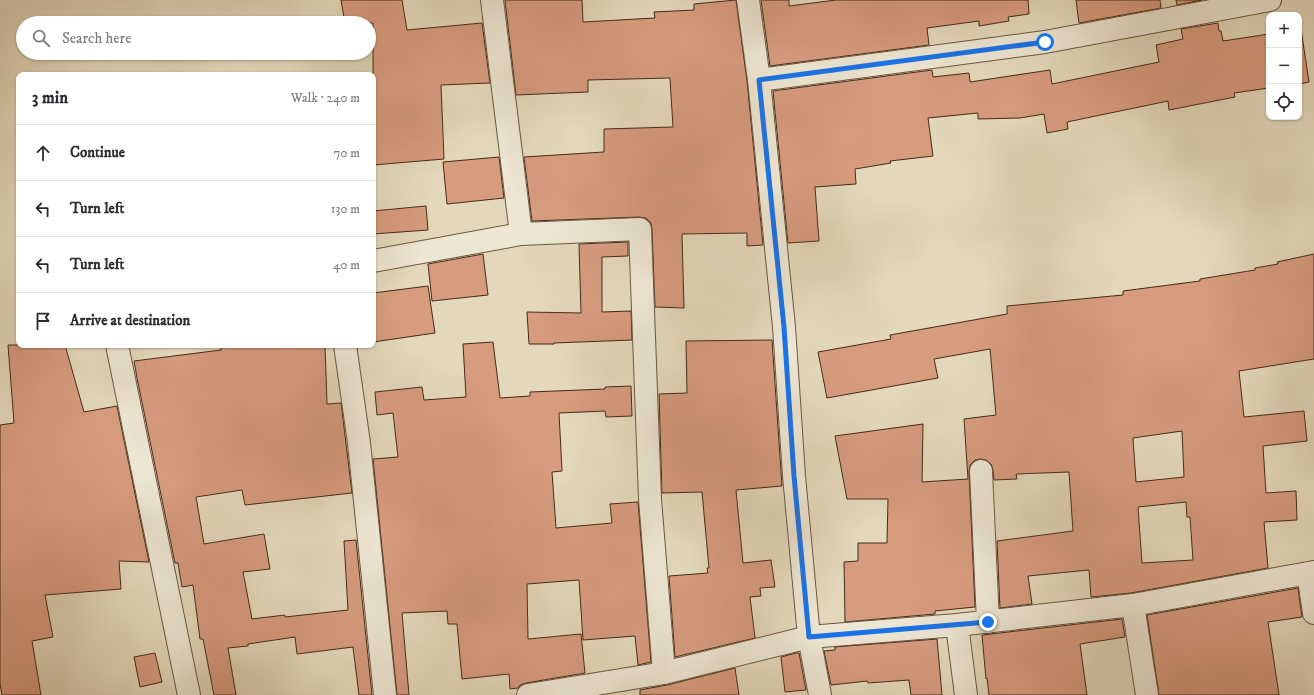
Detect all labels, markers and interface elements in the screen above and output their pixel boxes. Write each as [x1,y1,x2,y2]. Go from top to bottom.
map controls [1266,12,1302,120]
button: + [1266,12,1302,48]
search box [16,16,376,60]
icon: search [30,27,52,49]
text: Search here [62,29,131,48]
route start [1036,33,1054,51]
button: − [1266,48,1302,84]
button: locate [1266,84,1302,120]
text: 3 min [32,87,68,109]
text: Walk · 240 m [291,90,360,106]
icon: ahead [32,142,54,164]
text: Continue [70,143,125,162]
text: 70 m [334,145,360,161]
icon: left [32,198,54,220]
text: Turn left [70,199,124,218]
text: 130 m [331,201,360,217]
icon: left [32,254,54,276]
text: Turn left [70,255,124,274]
text: 40 m [333,257,360,273]
icon: arrive [32,310,54,332]
text: Arrive at destination [70,311,190,330]
route end [979,613,997,631]

